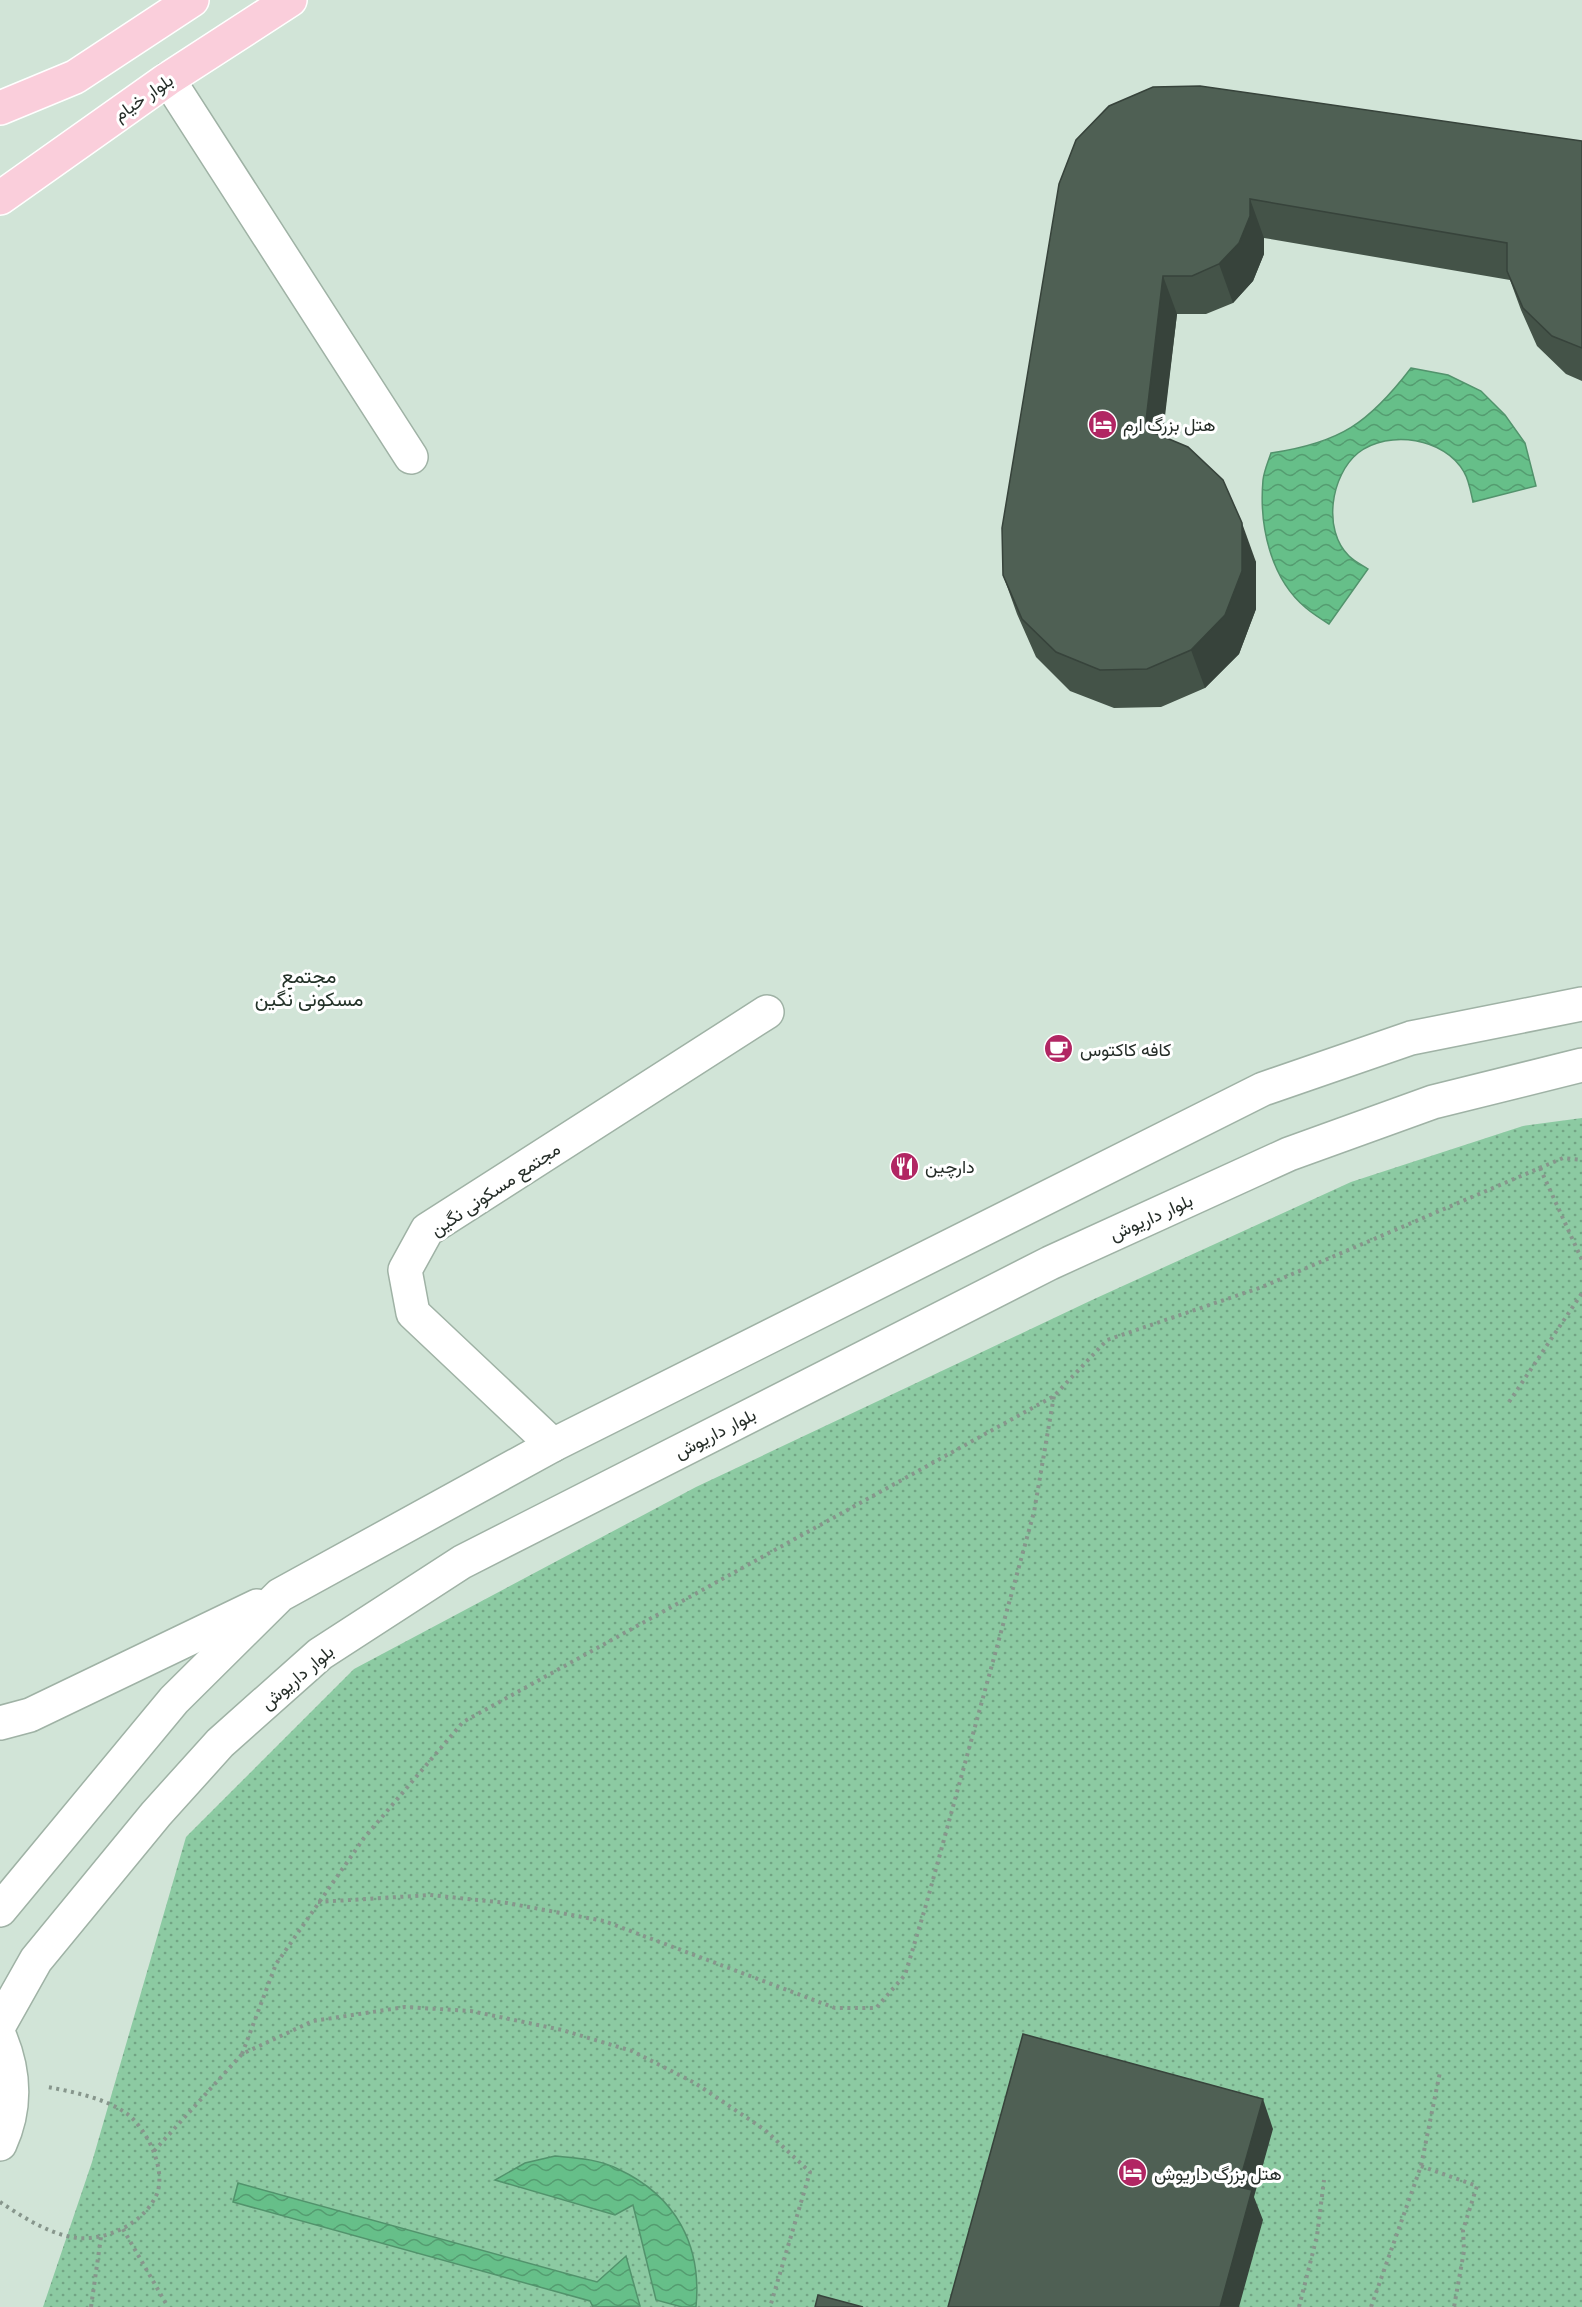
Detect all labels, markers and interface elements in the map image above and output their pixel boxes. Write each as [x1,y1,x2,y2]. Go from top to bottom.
street label: بلوار خیام [109,69,178,127]
hotel icon: هتل بزرگ ارم [1086,408,1118,440]
place label: هتل بزرگ ارم [1123,414,1216,437]
district label: مجتمع مسکونی نگین [255,964,363,1012]
cafe icon: کافه کاکتوس [1043,1033,1075,1065]
place label: کافه کاکتوس [1080,1039,1171,1061]
street label: مجتمع مسکونی نگین [426,1138,565,1242]
restaurant icon: دارچین [888,1150,920,1182]
place label: دارچین [925,1156,975,1179]
street label: بلوار داریوش [1106,1189,1196,1246]
street label: بلوار داریوش [671,1403,760,1463]
street label: بلوار داریوش [256,1640,338,1714]
hotel icon: هتل بزرگ داریوش [1117,2157,1149,2189]
place label: هتل بزرگ داریوش [1154,2163,1282,2185]

